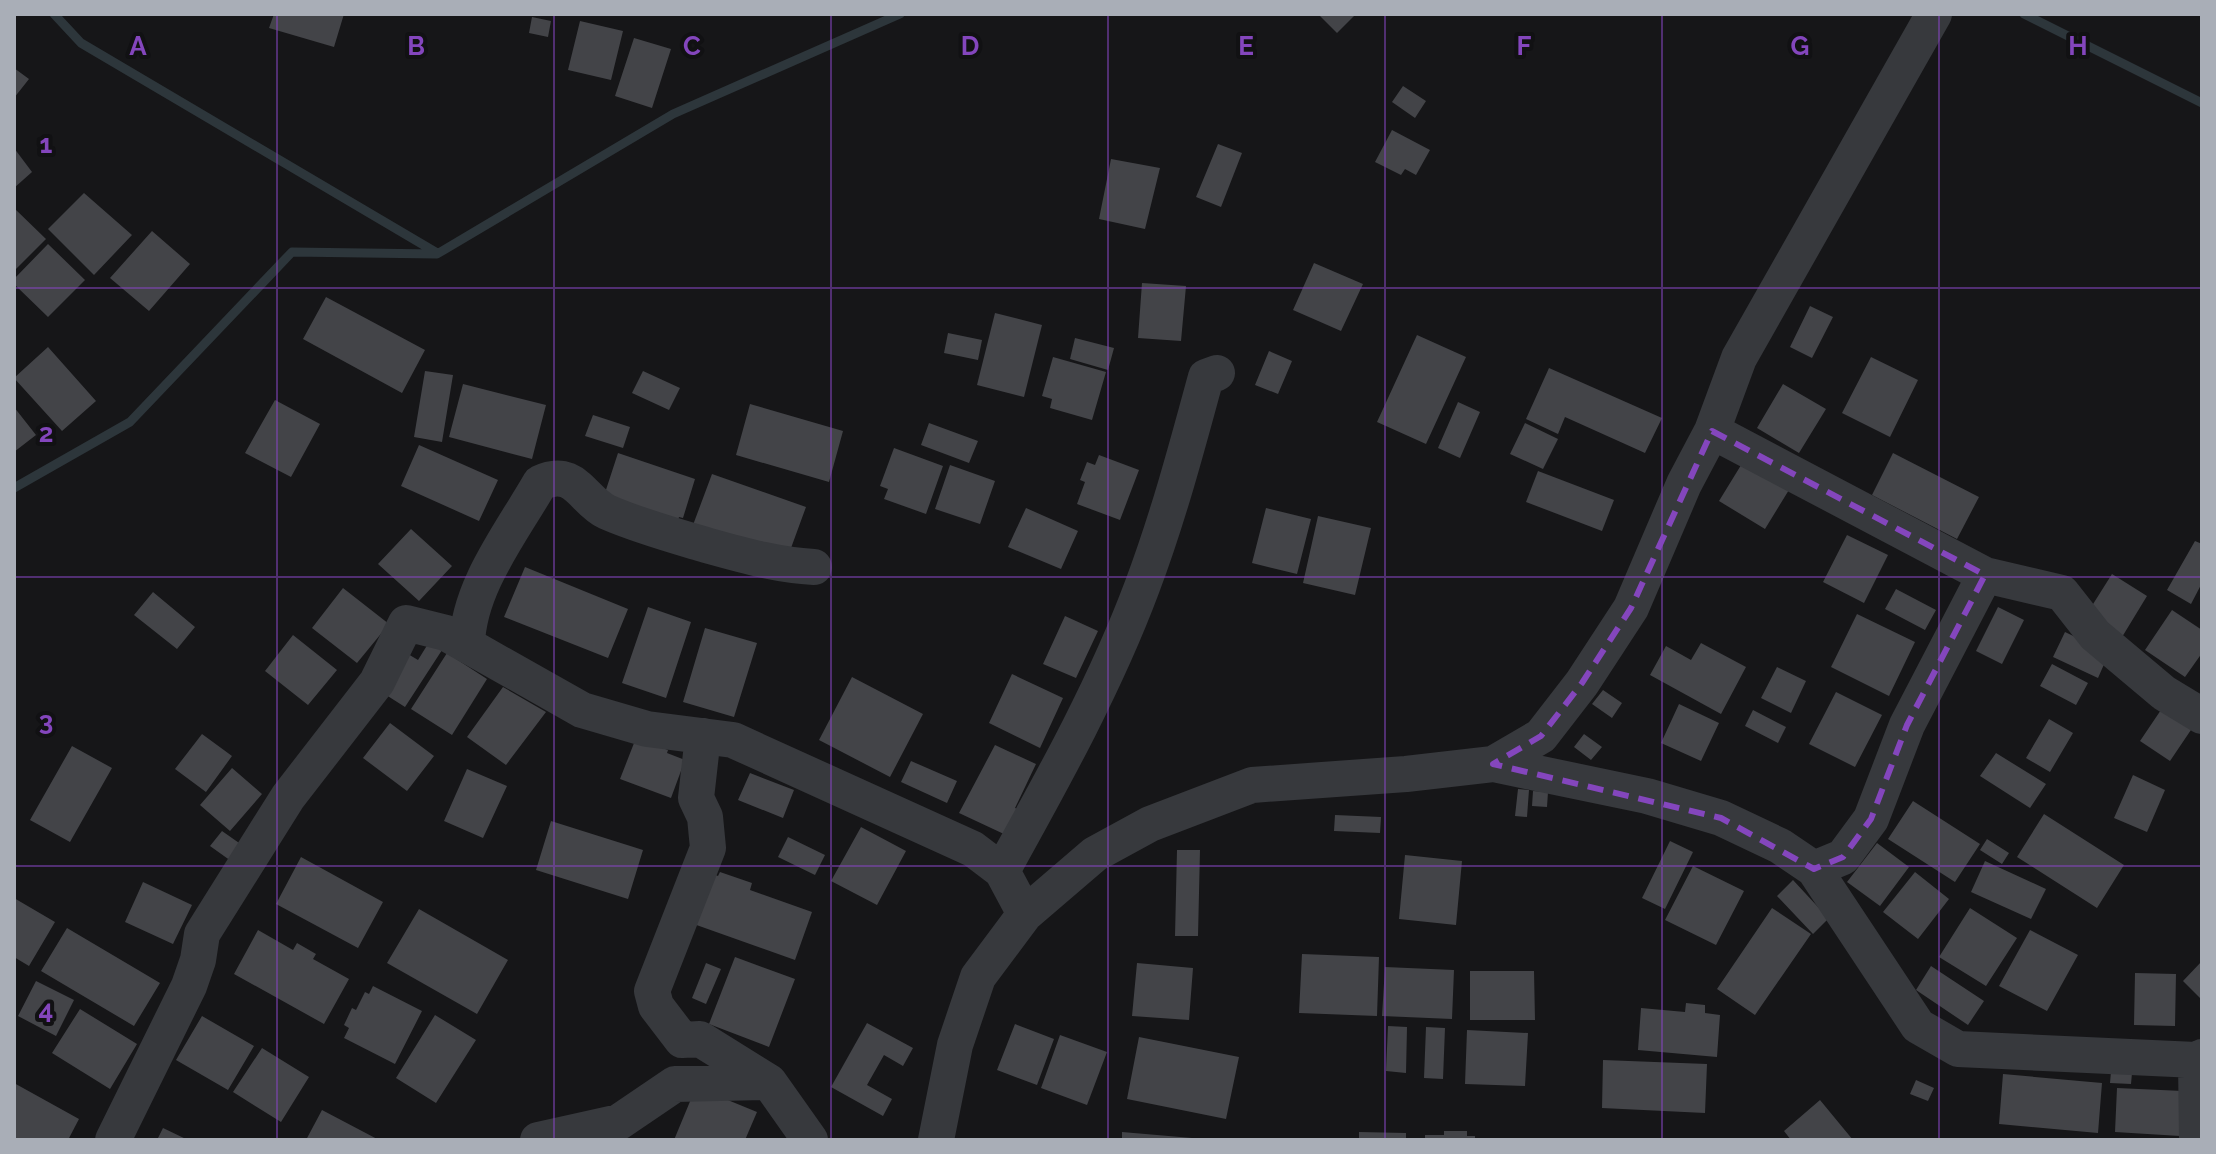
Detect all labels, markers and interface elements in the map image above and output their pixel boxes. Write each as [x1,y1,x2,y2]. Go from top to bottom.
text: A [129,31,147,61]
text: B [407,31,425,61]
text: C [683,31,701,61]
text: D [961,31,979,61]
text: E [1238,31,1254,61]
text: F [1517,31,1532,61]
text: G [1791,31,1809,61]
text: H [2068,31,2088,61]
text: 1 [40,129,53,159]
text: 2 [39,418,53,448]
text: 3 [39,706,53,736]
text: 4 [39,995,53,1025]

